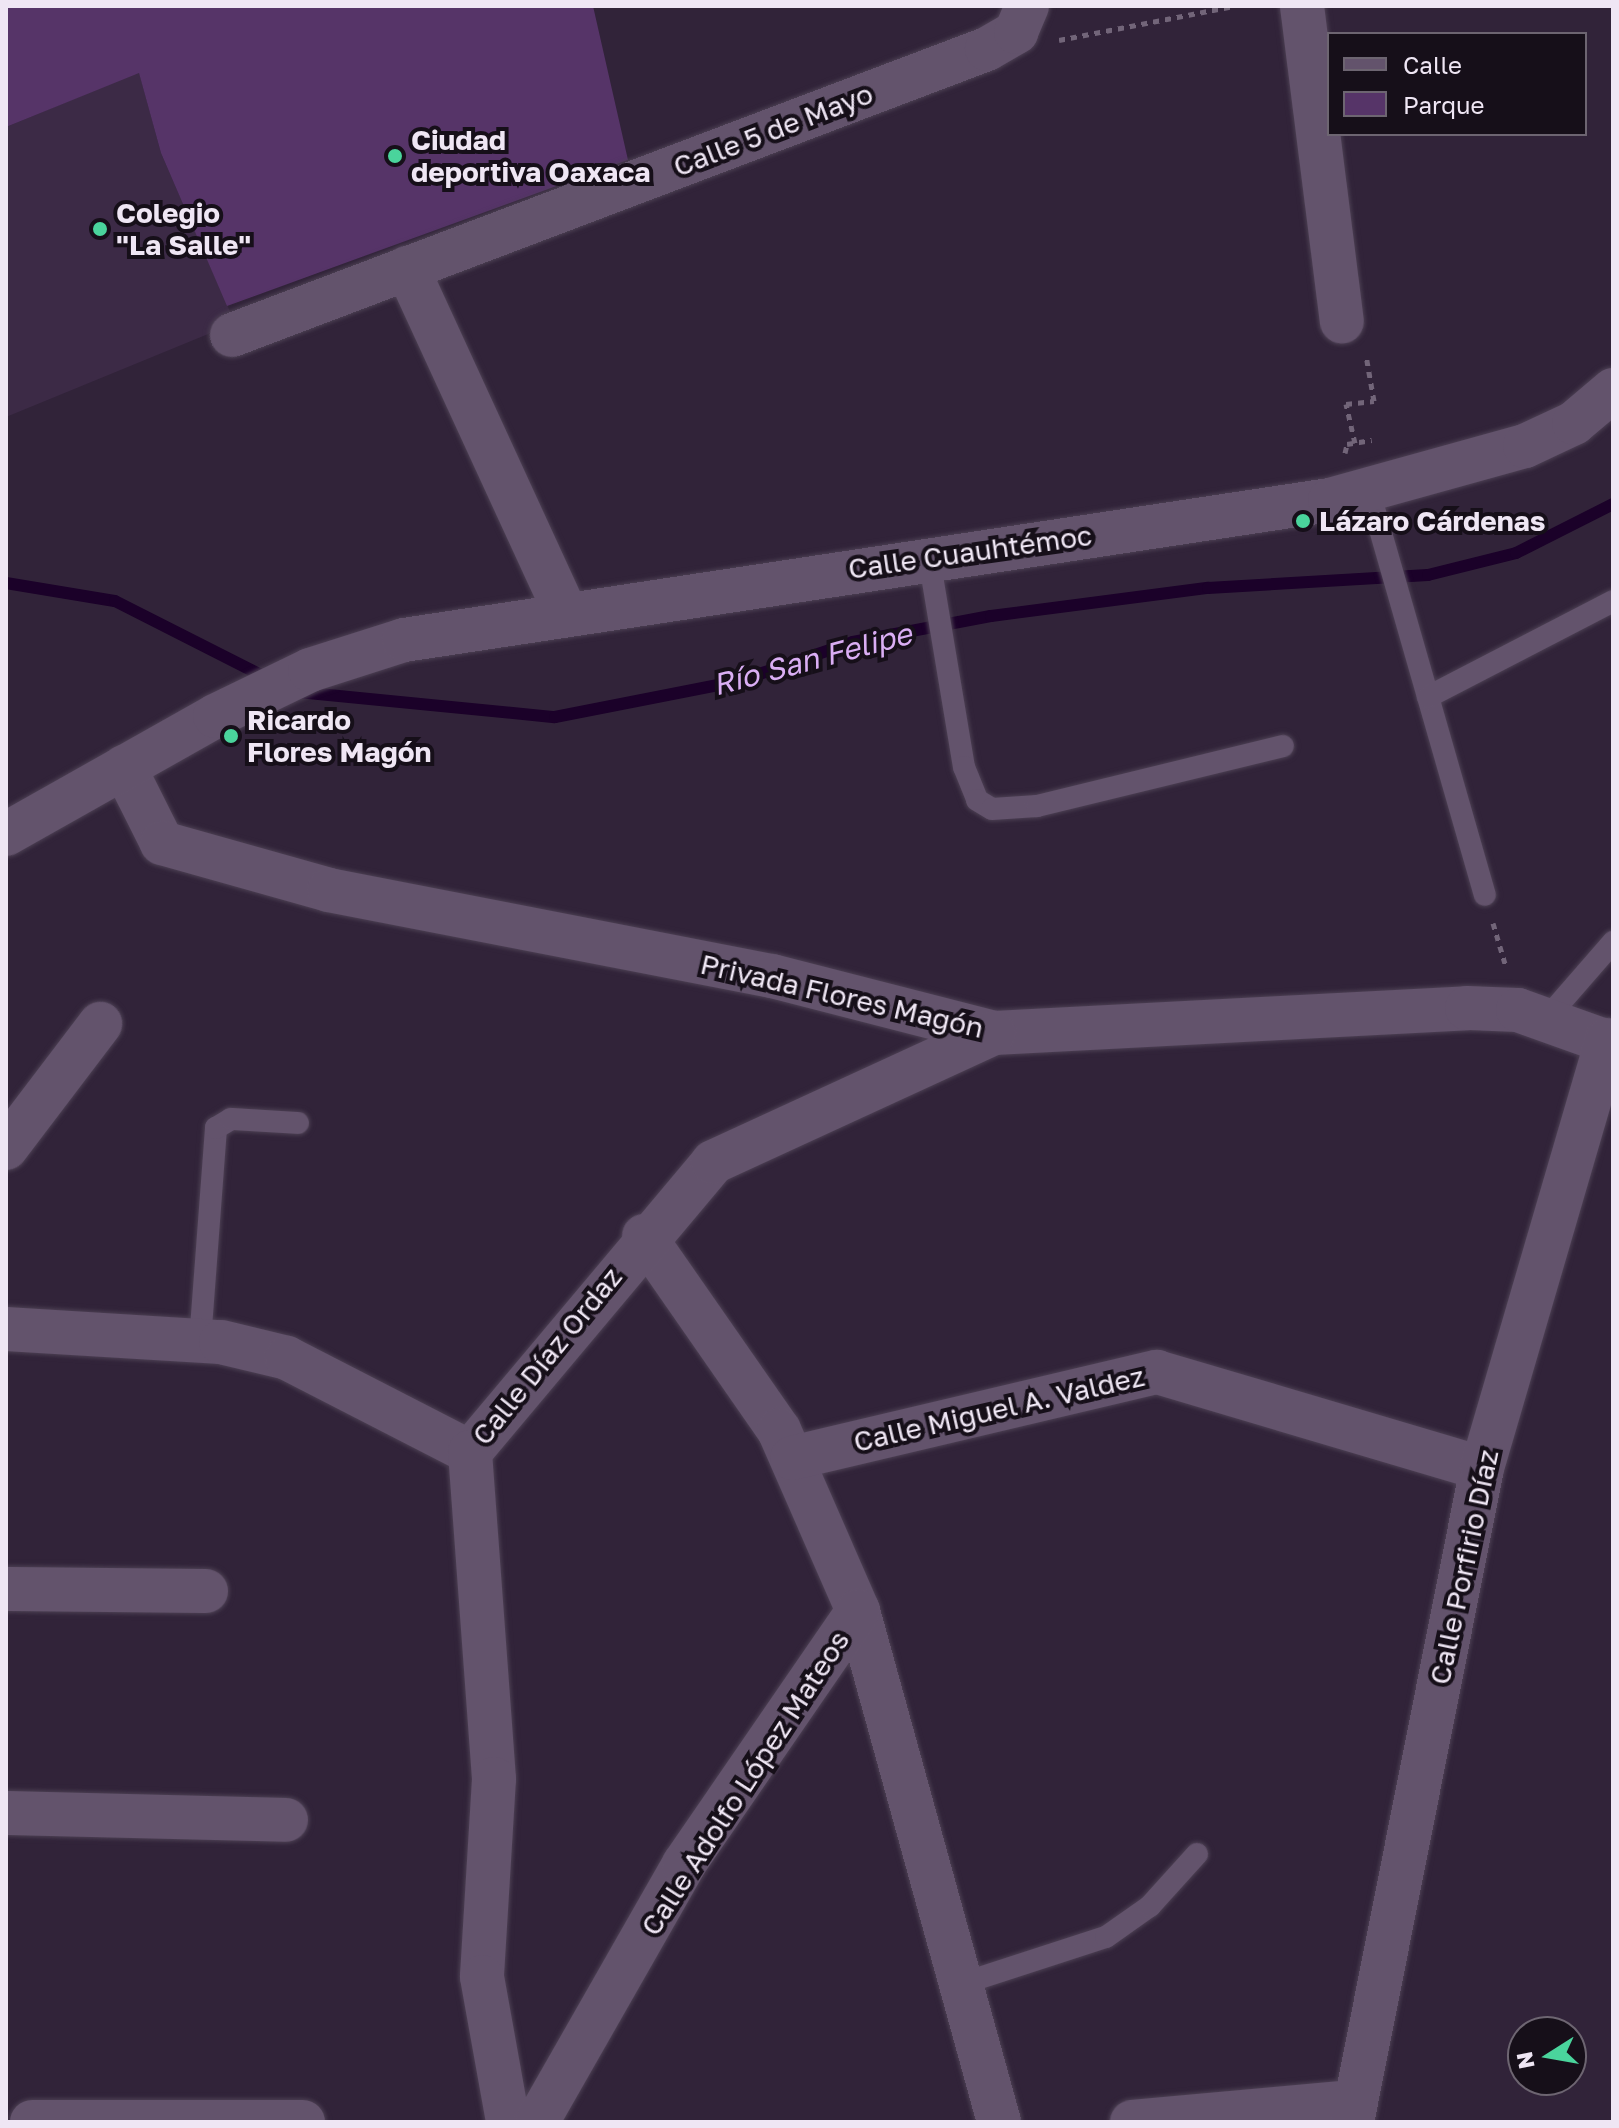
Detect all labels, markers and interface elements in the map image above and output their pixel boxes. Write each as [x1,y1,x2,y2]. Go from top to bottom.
legend [1327,32,1587,136]
text: Calle [1403,50,1462,79]
street label: Calle 5 de Mayo [669,77,877,183]
text: Parque [1403,90,1484,119]
place label: Ciudad deportiva Oaxaca [411,123,651,189]
marker: Ciudad deportiva Oaxaca [386,147,404,165]
place label: Colegio "La Salle" [116,196,251,262]
marker: Colegio "La Salle" [91,220,109,238]
place label: Lázaro Cárdenas [1319,504,1546,538]
marker: Lázaro Cárdenas [1294,512,1312,530]
street label: Calle Cuauhtémoc [846,518,1094,586]
water label: Río San Felipe [709,615,915,703]
place label: Ricardo Flores Magón [247,703,432,769]
marker: Ricardo Flores Magón [222,727,240,745]
street label: Privada Flores Magón [697,947,987,1045]
street label: Calle Díaz Ordaz [465,1260,629,1452]
street label: Calle Miguel A. Valdez [850,1359,1148,1459]
street label: Calle Porfirio Díaz [1423,1447,1505,1687]
street label: Calle Adolfo López Mateos [634,1624,856,1942]
north arrow [1507,2016,1587,2096]
text: N [1510,2050,1540,2071]

